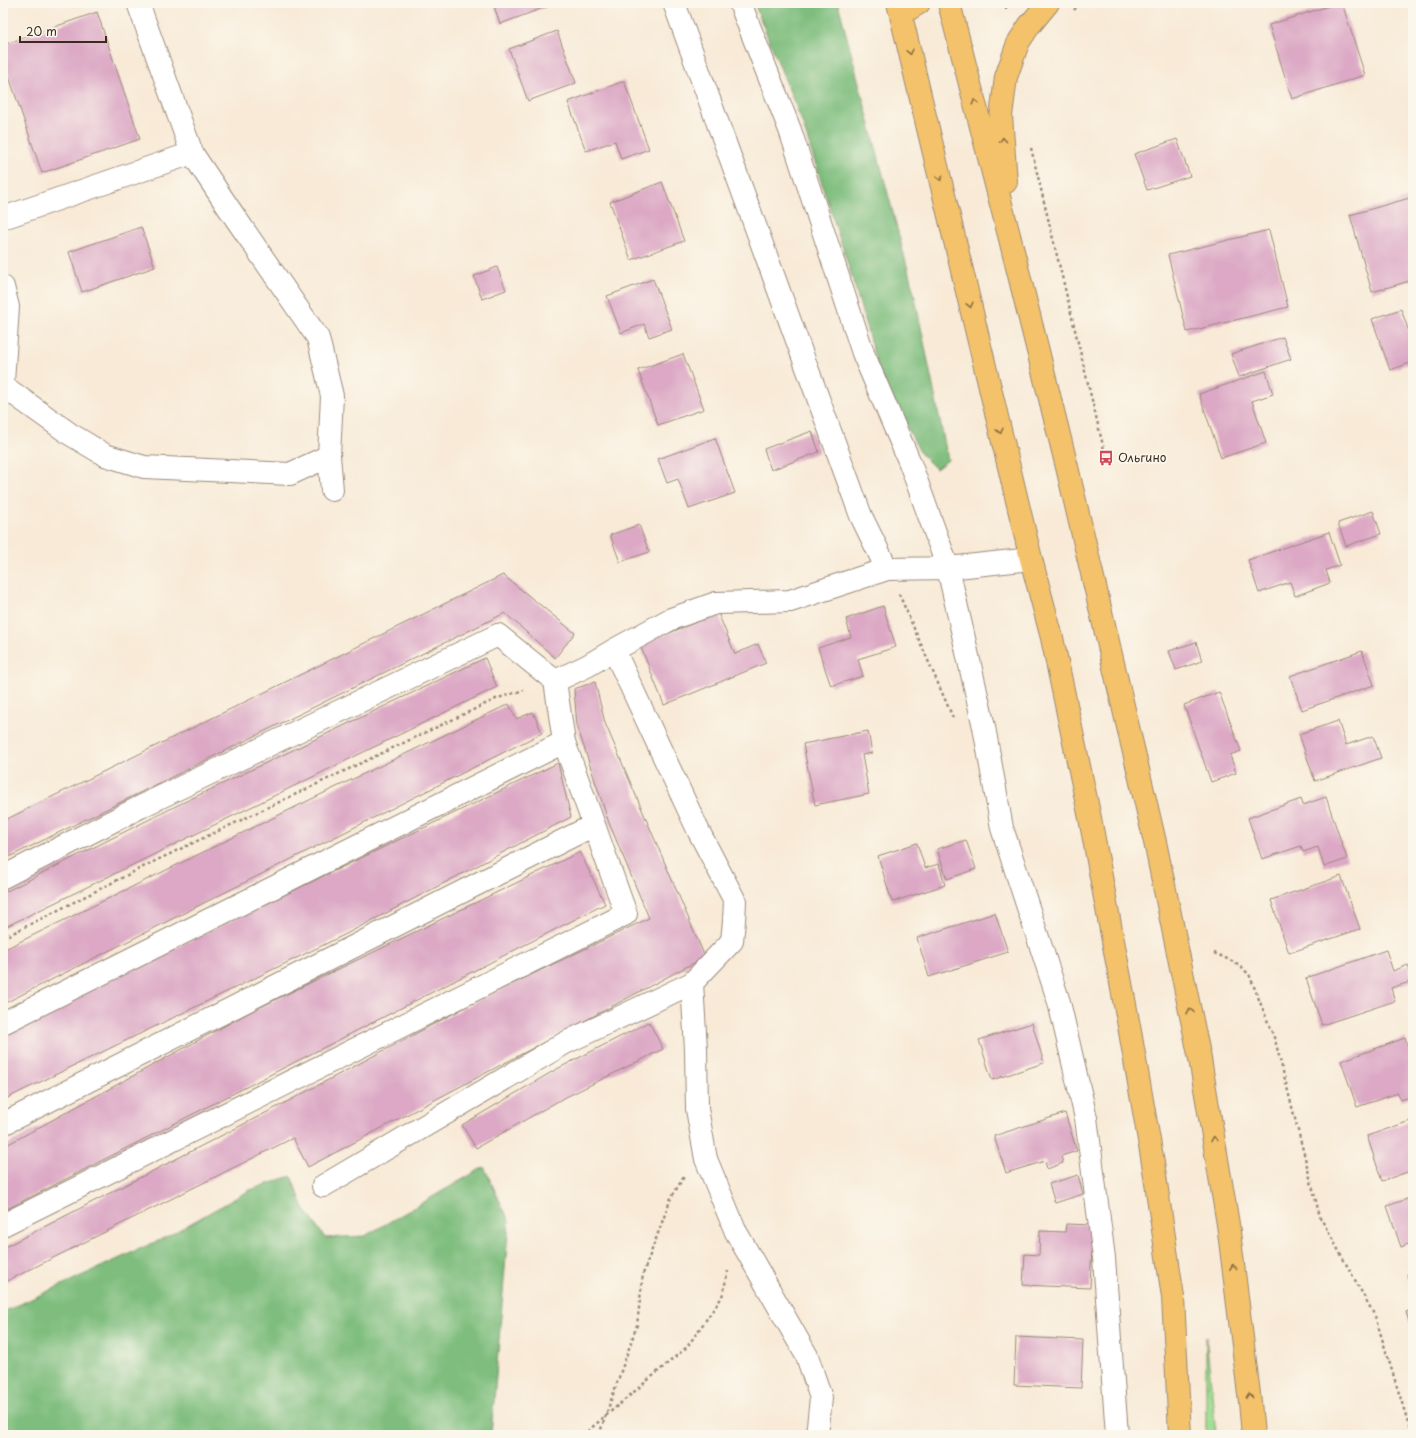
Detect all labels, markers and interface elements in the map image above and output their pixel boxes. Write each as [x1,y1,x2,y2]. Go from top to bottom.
scale bar [20,18,106,44]
text: 20 m [26,22,57,40]
one-way arrow [905,48,914,55]
one-way arrow [971,99,979,105]
one-way arrow [998,137,1007,143]
one-way arrow [935,174,944,181]
one-way arrow [965,301,974,308]
one-way arrow [996,428,1004,434]
place label: Ольгино [1118,448,1167,466]
bus stop icon: Ольгино [1097,449,1115,467]
one-way arrow [1187,1008,1195,1014]
one-way arrow [1210,1136,1218,1142]
one-way arrow [1229,1264,1238,1270]
one-way arrow [1245,1393,1254,1399]

